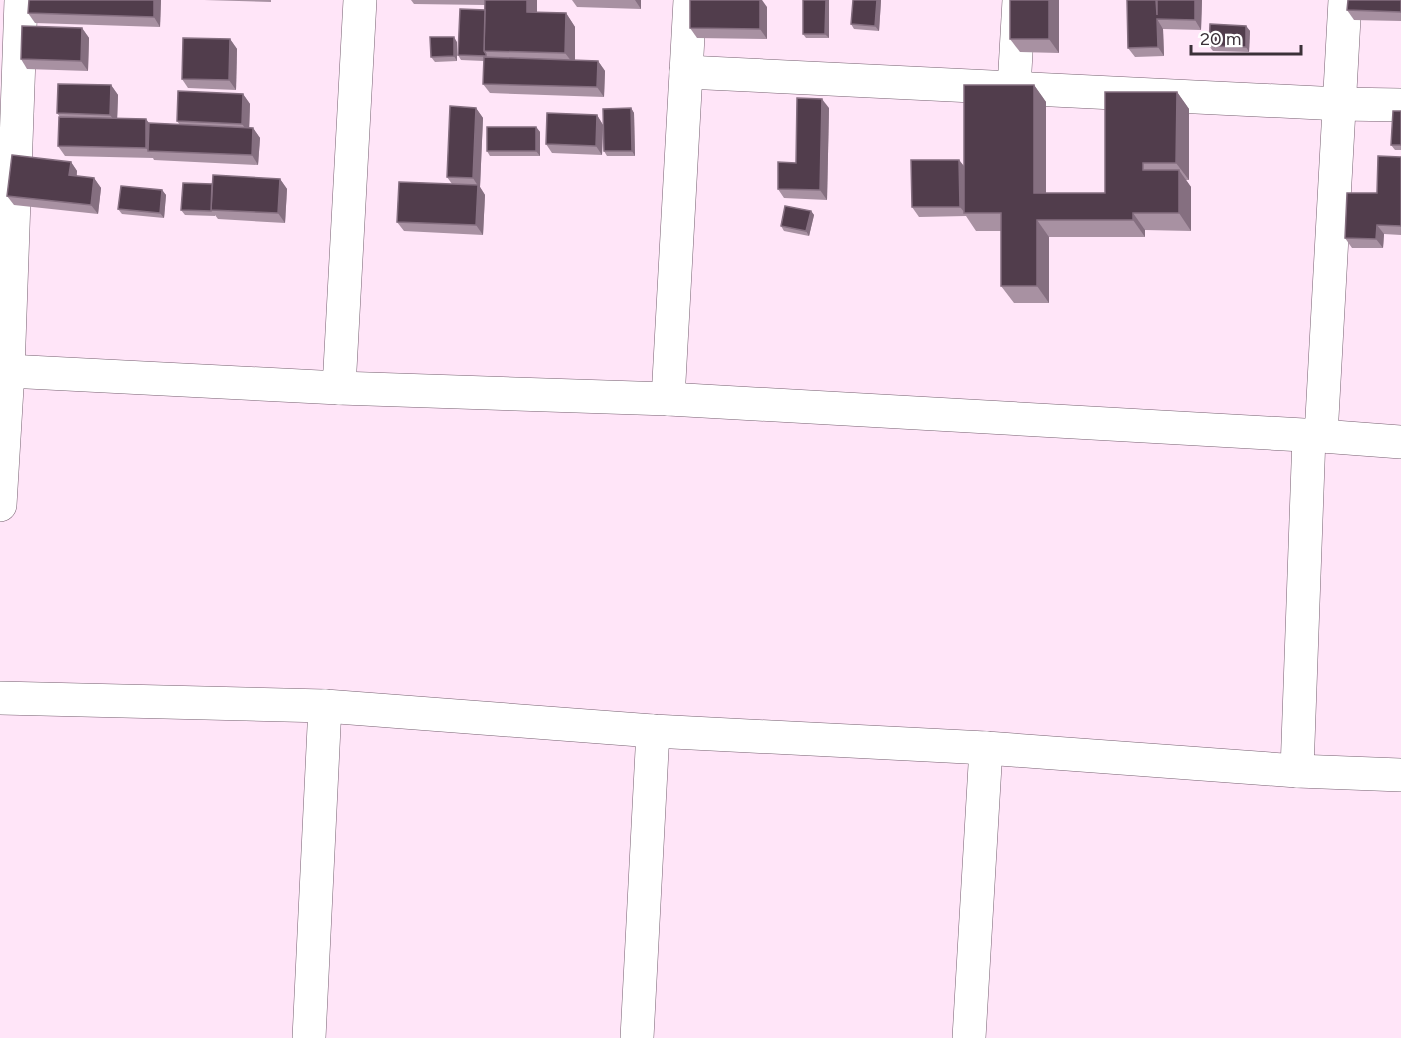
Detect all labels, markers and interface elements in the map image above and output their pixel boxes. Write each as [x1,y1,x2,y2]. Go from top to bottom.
scale bar [1191,18,1300,56]
text: 20 m [1200,28,1241,50]

